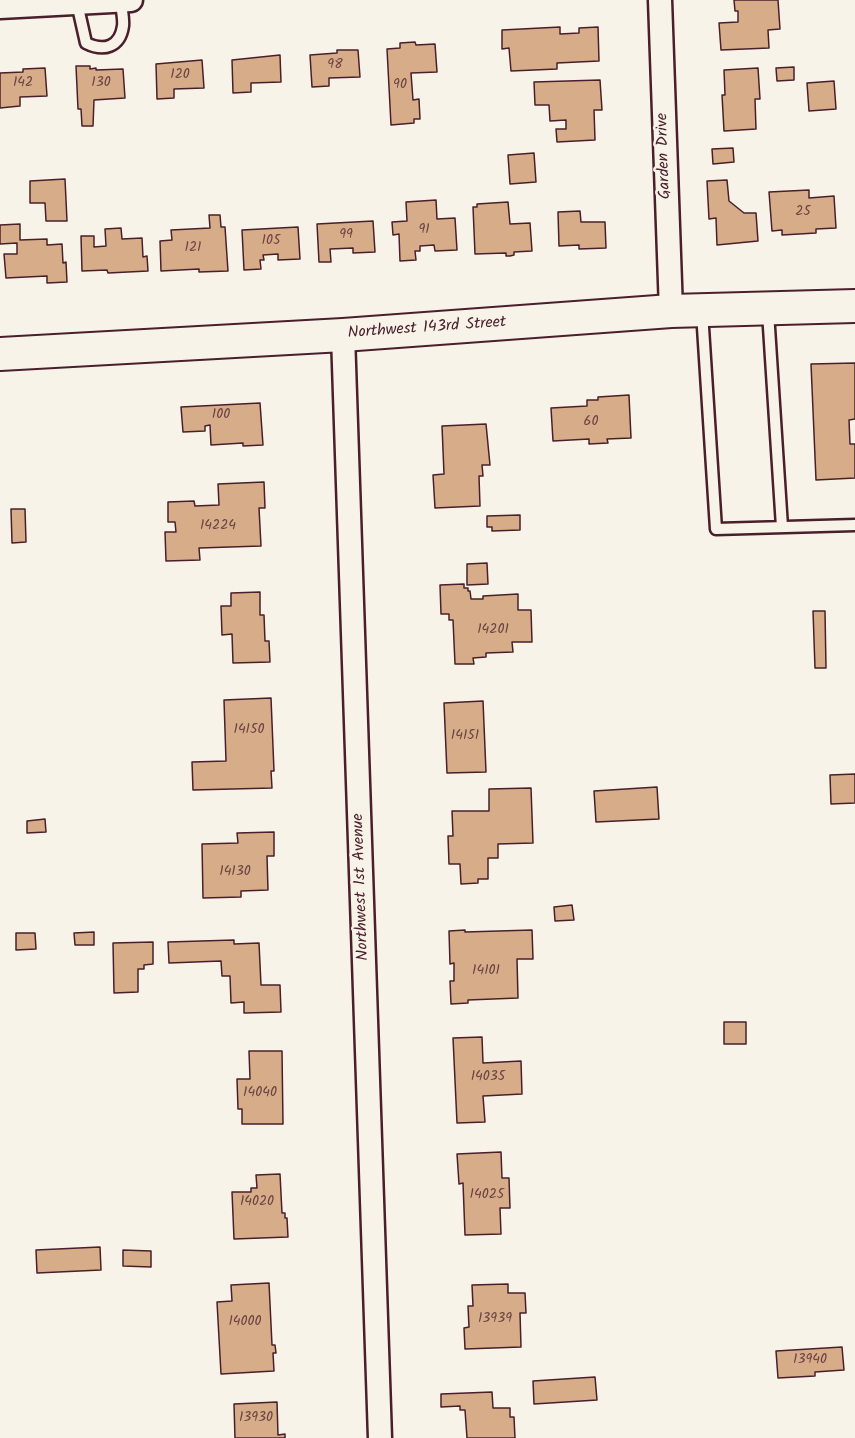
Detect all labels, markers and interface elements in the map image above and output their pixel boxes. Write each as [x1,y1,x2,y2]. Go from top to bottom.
house number: 98 [327,58,343,74]
house number: 120 [170,68,190,84]
house number: 142 [13,76,33,92]
house number: 130 [91,76,111,92]
house number: 90 [393,78,407,94]
street label: Garden Drive [654,113,676,199]
house number: 25 [795,205,811,221]
house number: 91 [418,223,430,239]
house number: 99 [339,228,353,244]
house number: 105 [262,234,280,250]
house number: 121 [185,241,201,257]
street label: Northwest 143rd Street [347,314,507,344]
house number: 100 [212,408,230,424]
house number: 60 [584,415,598,431]
house number: 14224 [200,519,236,535]
house number: 14201 [477,623,509,639]
house number: 14150 [233,723,265,739]
house number: 14151 [451,729,479,745]
street label: Northwest 1st Avenue [350,813,374,961]
house number: 14130 [219,865,251,881]
house number: 14101 [472,964,500,980]
house number: 14035 [471,1070,505,1086]
house number: 14040 [243,1086,277,1102]
house number: 14025 [470,1188,504,1204]
house number: 14020 [240,1195,274,1211]
house number: 13939 [478,1312,512,1328]
house number: 14000 [228,1315,262,1331]
house number: 13940 [793,1353,827,1369]
house number: 13930 [239,1411,273,1427]

